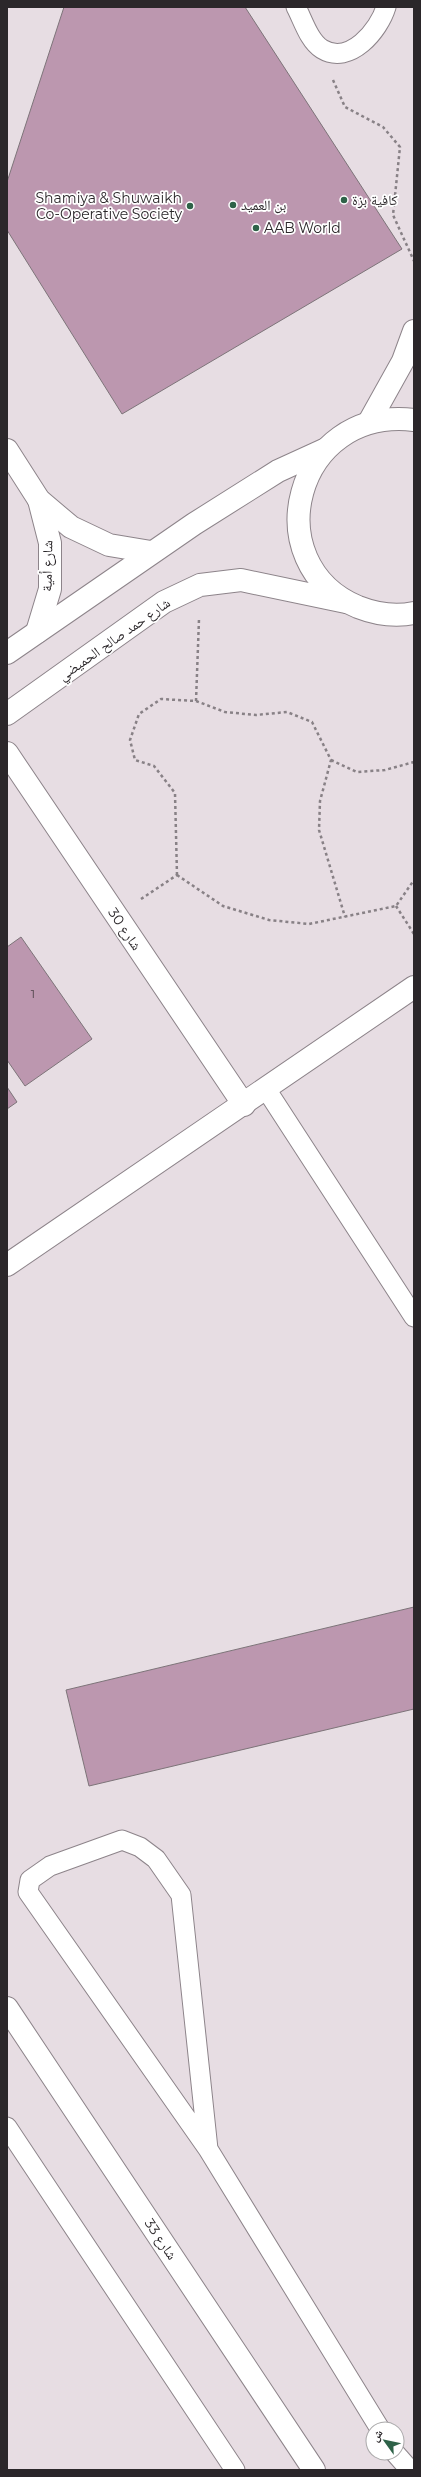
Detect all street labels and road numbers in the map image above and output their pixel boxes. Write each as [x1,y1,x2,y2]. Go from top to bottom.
street label: شارع أمية [38,540,57,592]
street label: شارع حمد صالح الحميضي [54,594,175,687]
street label: شارع 30 [103,904,146,954]
street label: شارع 33 [140,2215,181,2264]

